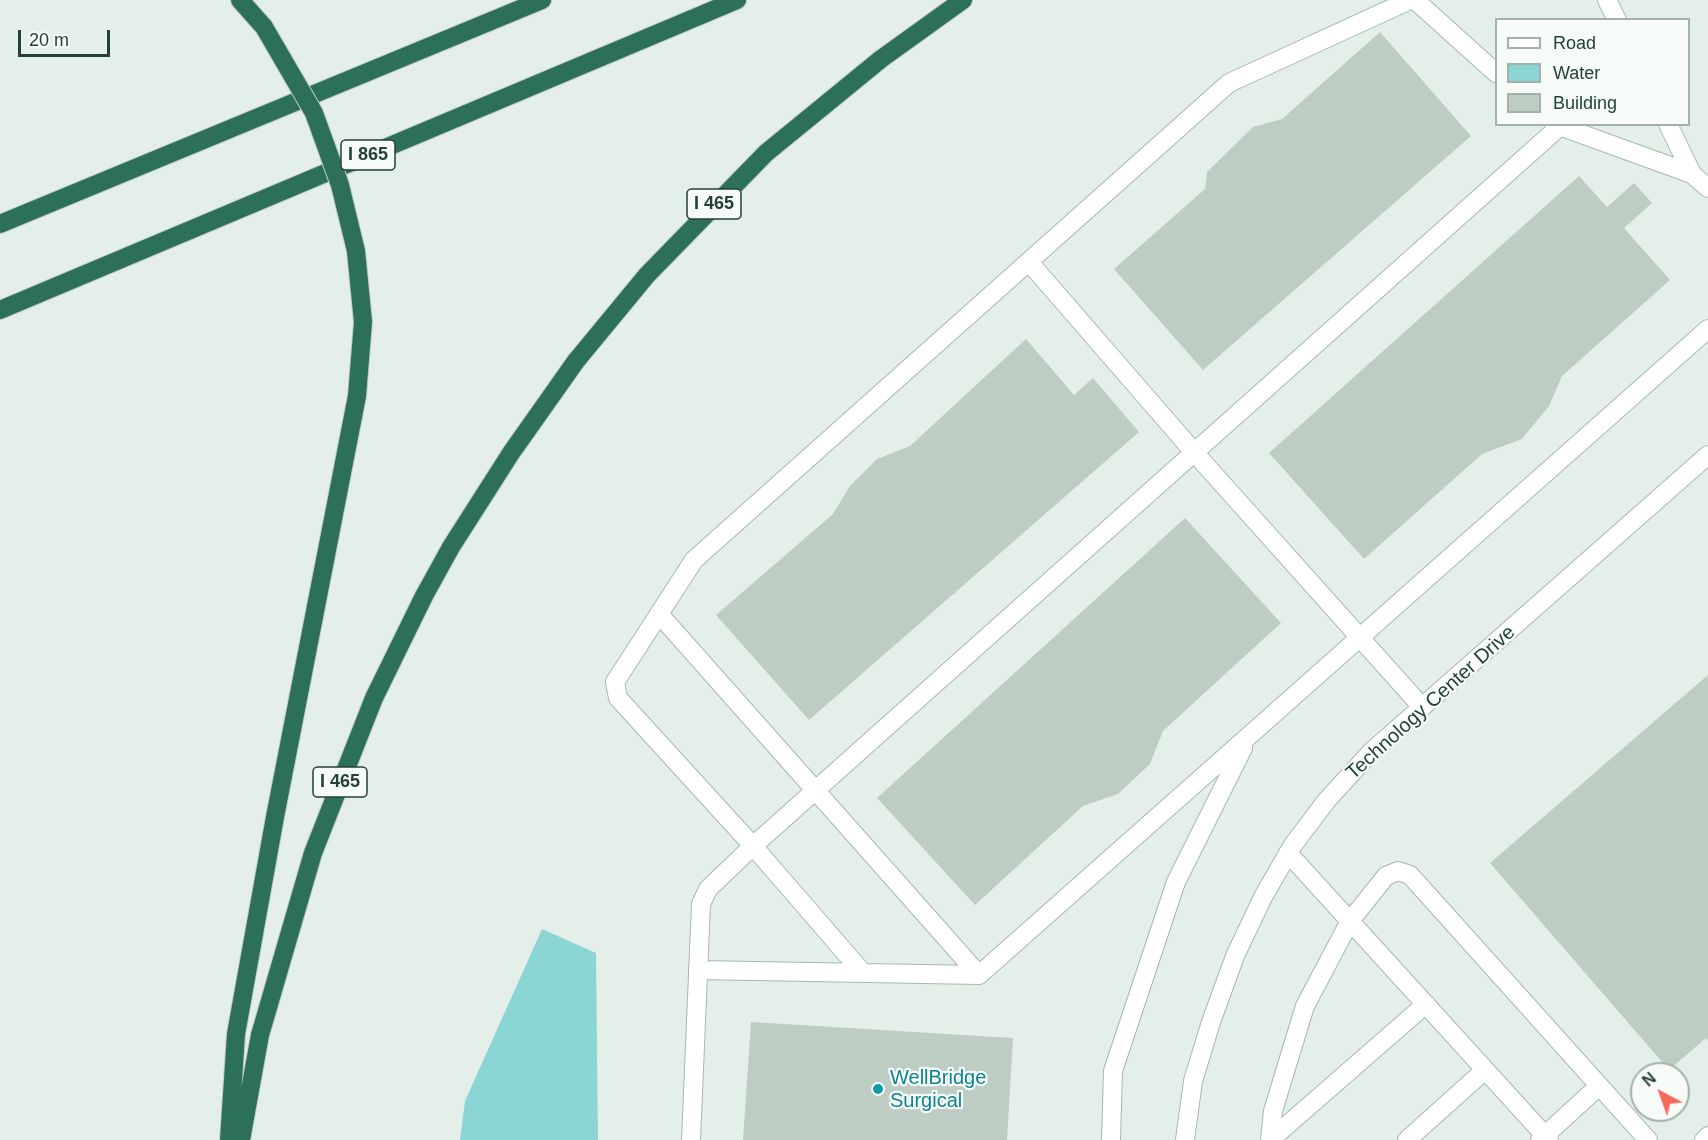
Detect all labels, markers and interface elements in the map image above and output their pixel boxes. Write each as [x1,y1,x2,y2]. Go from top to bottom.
scale bar [21,18,112,56]
legend [1495,18,1690,126]
text: 20 m [29,30,69,50]
text: Road [1553,33,1596,53]
text: Water [1553,63,1600,83]
text: Building [1553,93,1617,113]
road number: I 865 [341,140,395,170]
road number: I 465 [687,189,741,219]
street label: Technology Center Drive [1342,621,1520,785]
road number: I 465 [313,767,367,797]
north arrow [1630,1062,1690,1122]
place label: WellBridge Surgical [890,1066,986,1113]
text: N [1639,1069,1659,1090]
marker: WellBridge Surgical [871,1082,885,1096]

